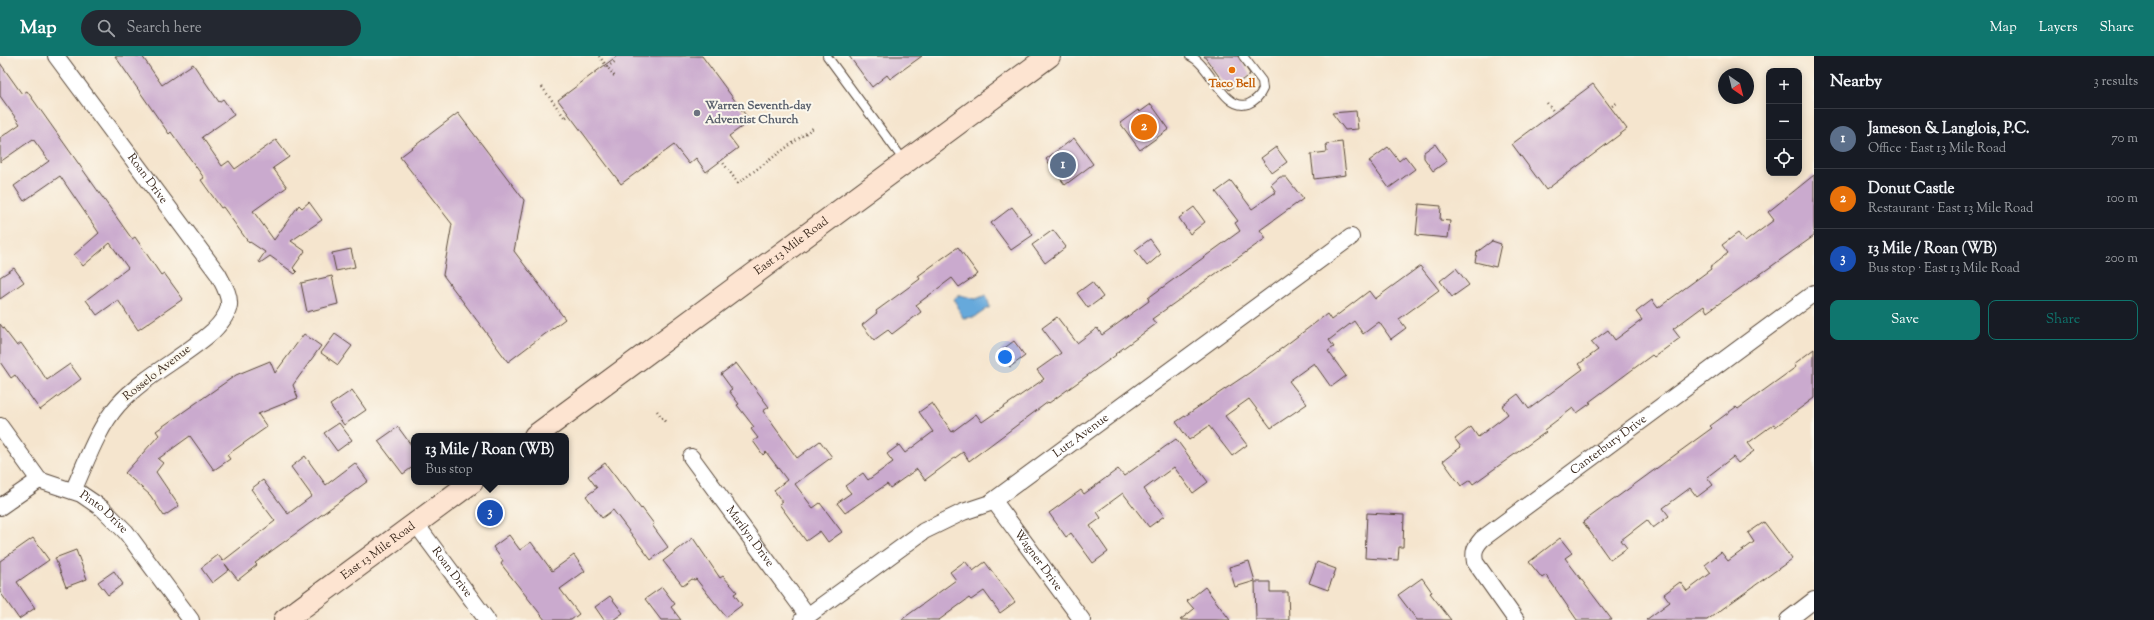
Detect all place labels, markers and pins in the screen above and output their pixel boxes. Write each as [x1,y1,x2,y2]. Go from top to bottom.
marker: Taco Bell [1227,65,1237,75]
place label: Taco Bell [1207,75,1256,93]
place label: Warren Seventh-day Adventist Church [704,97,812,129]
marker: Warren Seventh-day Adventist Church [692,108,702,118]
pin: 2 [1131,112,1157,142]
pin: 1 [1050,150,1076,180]
pin: 3 [477,498,503,528]

